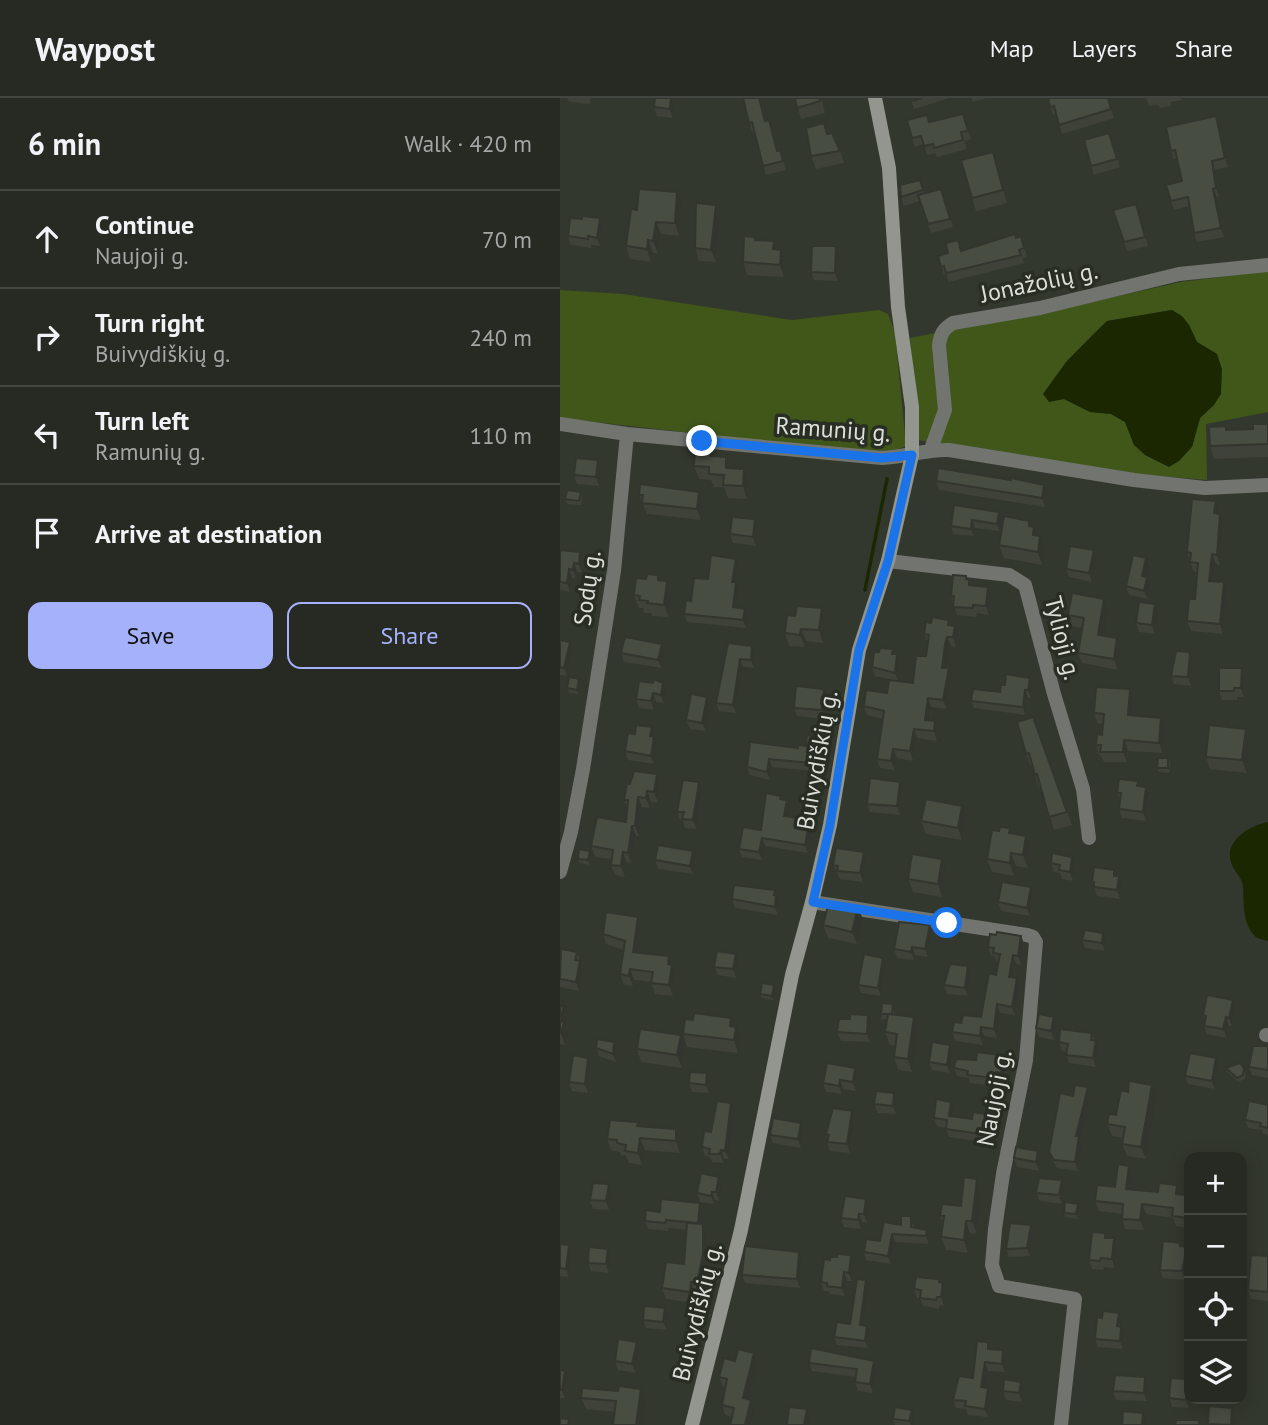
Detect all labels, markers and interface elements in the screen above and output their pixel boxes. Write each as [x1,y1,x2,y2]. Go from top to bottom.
text: Waypost [35,27,155,70]
text: Map [990,33,1034,64]
text: Layers [1072,33,1137,64]
text: Share [1175,33,1233,64]
text: 6 min [28,124,101,163]
text: Walk · 420 m [405,129,532,158]
text: Continue [95,208,194,241]
icon: ahead [28,220,66,258]
text: 70 m [482,225,532,254]
text: Naujoji g. [95,241,188,270]
street label: Jonažolių g. [977,254,1100,310]
text: Turn right [95,306,204,339]
icon: right [28,318,66,356]
text: 240 m [470,323,532,352]
text: Buivydiškių g. [95,339,230,368]
text: Turn left [95,404,189,437]
street label: Ramunių g. [774,410,892,448]
icon: left [28,416,66,454]
text: 110 m [470,421,532,450]
route end [686,425,717,456]
text: Ramunių g. [95,437,206,466]
icon: arrive [28,514,66,552]
text: Arrive at destination [95,517,322,550]
street label: Sodų g. [566,548,608,628]
street label: Tylioji g. [1038,593,1088,683]
button: Save [28,602,273,669]
button: Share [287,602,532,669]
street label: Buivydiškių g. [789,688,845,832]
route start [931,907,962,938]
street label: Naujoji g. [969,1047,1019,1149]
map controls [1184,1152,1247,1404]
button: + [1184,1152,1247,1215]
button: − [1184,1215,1247,1278]
street label: Buivydiškių g. [665,1240,729,1384]
button: locate [1184,1278,1247,1341]
button: layers [1184,1341,1247,1404]

